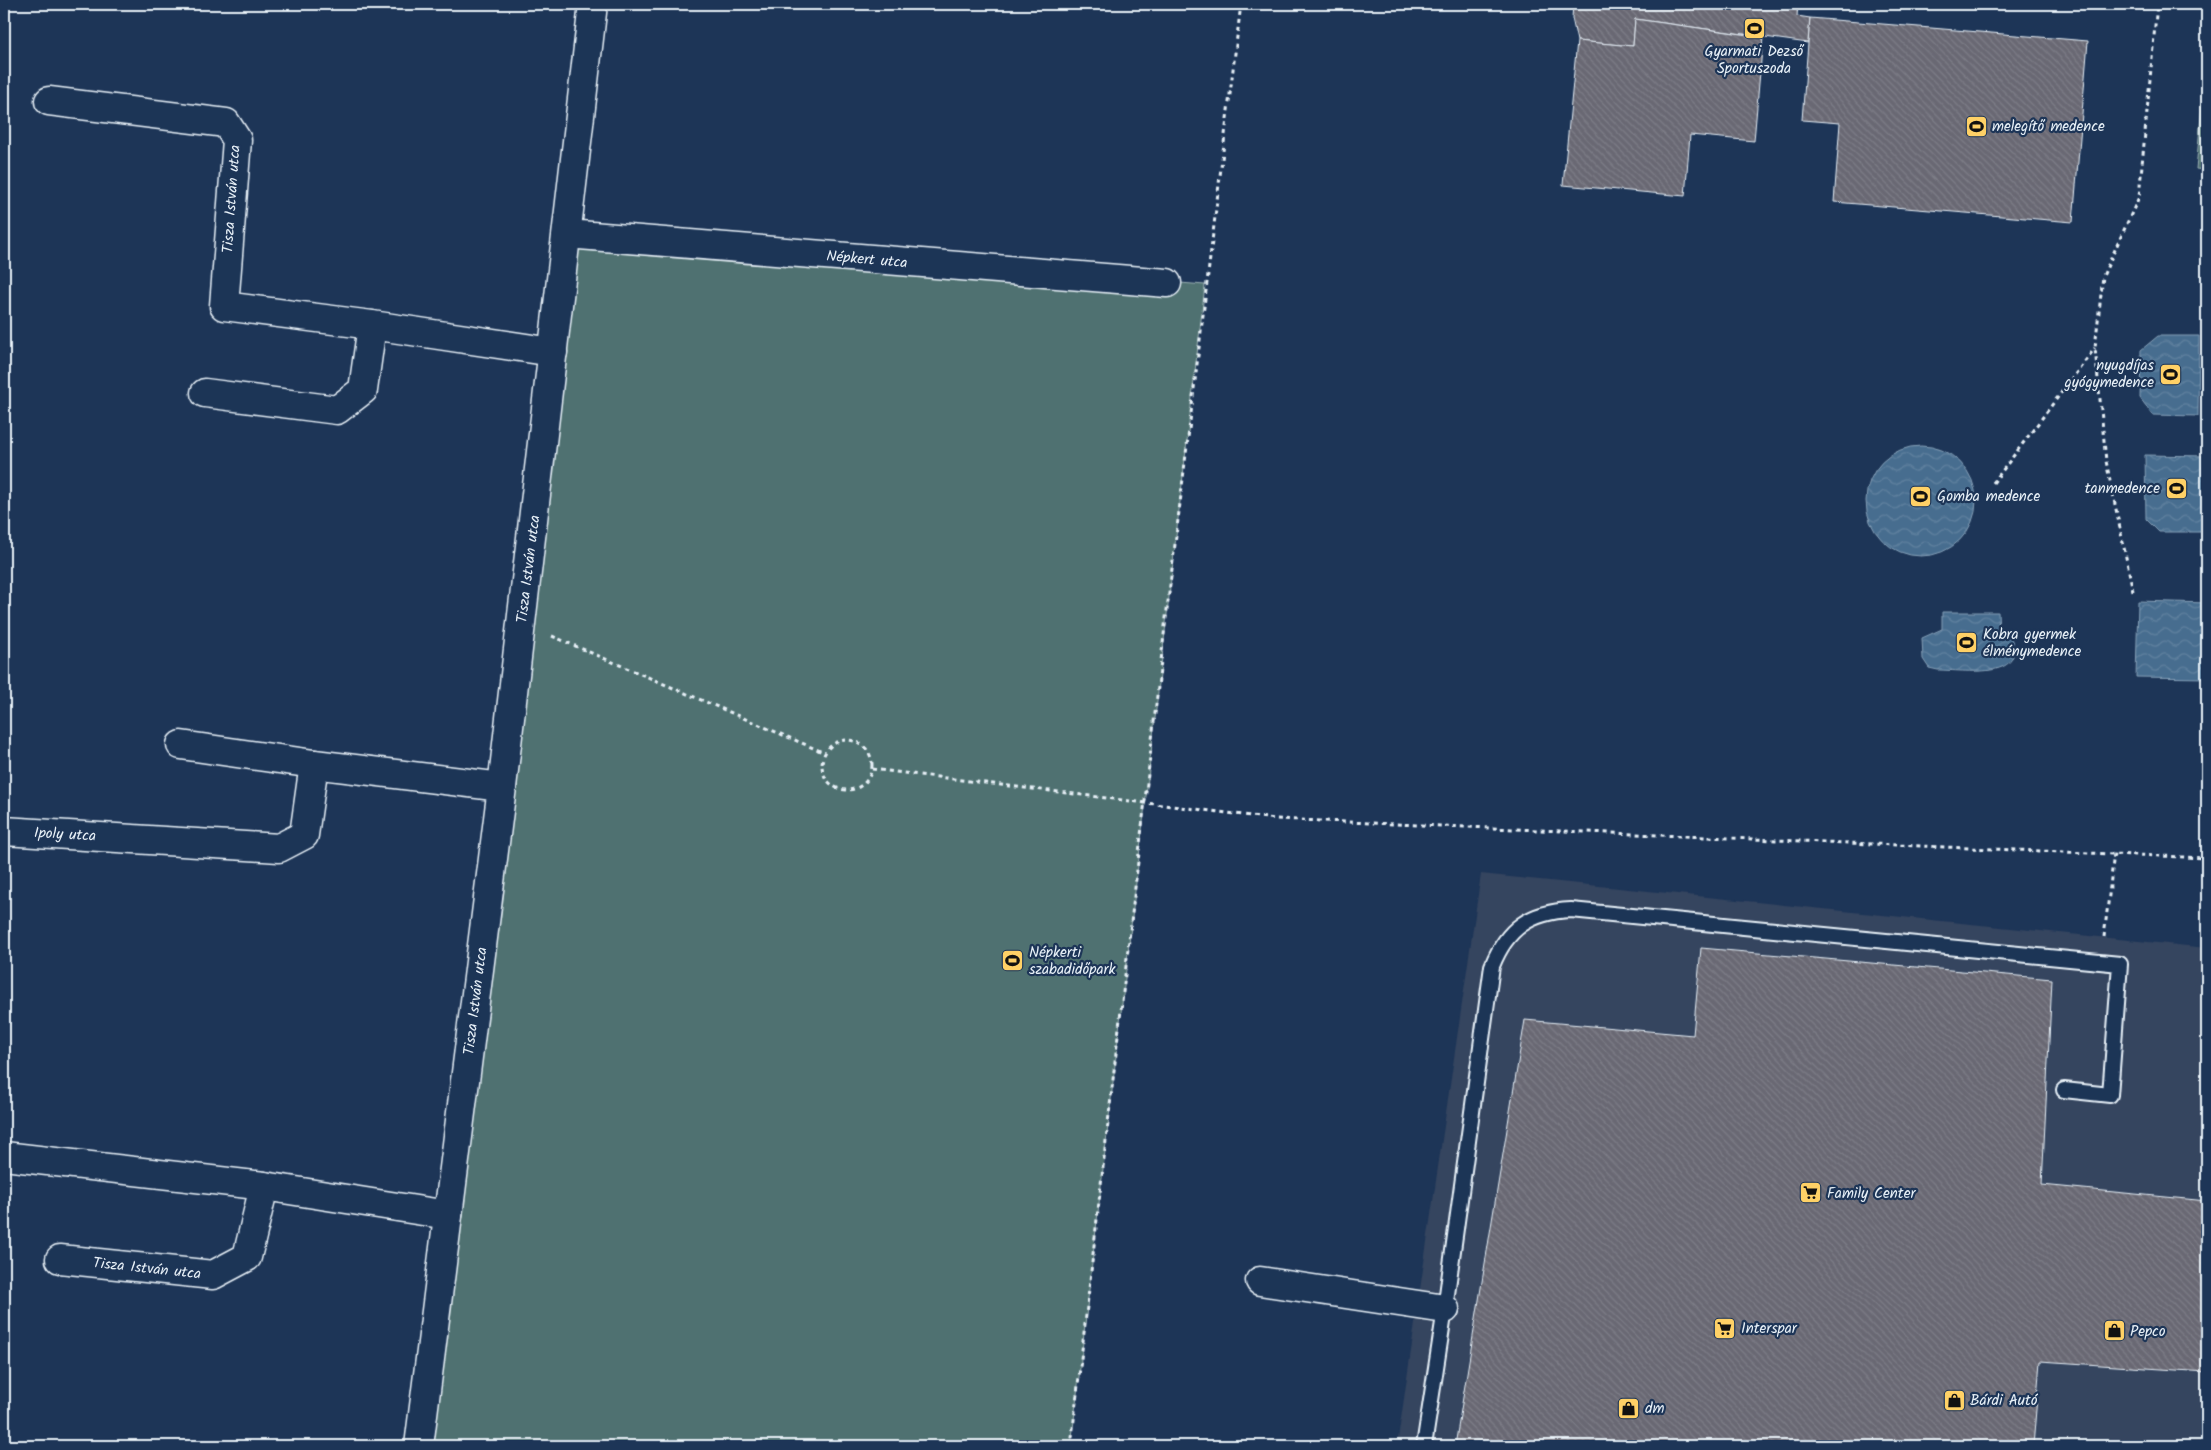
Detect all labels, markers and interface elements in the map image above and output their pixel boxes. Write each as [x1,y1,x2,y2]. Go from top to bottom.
sports icon: Gyarmati Dezső Sportuszoda [1742,16,1766,40]
place label: Gyarmati Dezső Sportuszoda [1705,40,1805,81]
sports icon: melegítő medence [1964,114,1988,138]
place label: melegítő medence [1992,115,2105,139]
street label: Tisza István utca [216,144,248,254]
street label: Népkert utca [825,245,908,275]
place label: nyugdíjas gyógymedence [2064,354,2155,395]
sports icon: nyugdíjas gyógymedence [2158,362,2182,386]
sports icon: tanmedence [2164,476,2188,500]
place label: tanmedence [2085,477,2160,501]
sports icon: Gomba medence [1909,484,1933,508]
place label: Gomba medence [1937,485,2040,509]
street label: Tisza István utca [510,514,548,624]
place label: Kobra gyermek élménymedence [1983,623,2081,664]
sports icon: Kobra gyermek élménymedence [1955,631,1979,655]
street label: Ipoly utca [33,821,97,849]
place label: Népkerti szabadidőpark [1029,941,1116,982]
street label: Tisza István utca [457,946,495,1056]
sports icon: Népkerti szabadidőpark [1001,949,1025,973]
supermarket icon: Family Center [1799,1181,1823,1205]
place label: Family Center [1827,1182,1916,1206]
street label: Tisza István utca [92,1251,202,1287]
supermarket icon: Interspar [1713,1316,1737,1340]
place label: Interspar [1741,1317,1798,1341]
shop icon: Pepco [2102,1319,2126,1343]
place label: Pepco [2130,1320,2166,1344]
shop icon: Bárdi Autó [1942,1388,1966,1412]
place label: Bárdi Autó [1970,1389,2039,1413]
shop icon: dm [1617,1396,1641,1420]
place label: dm [1645,1397,1664,1421]

